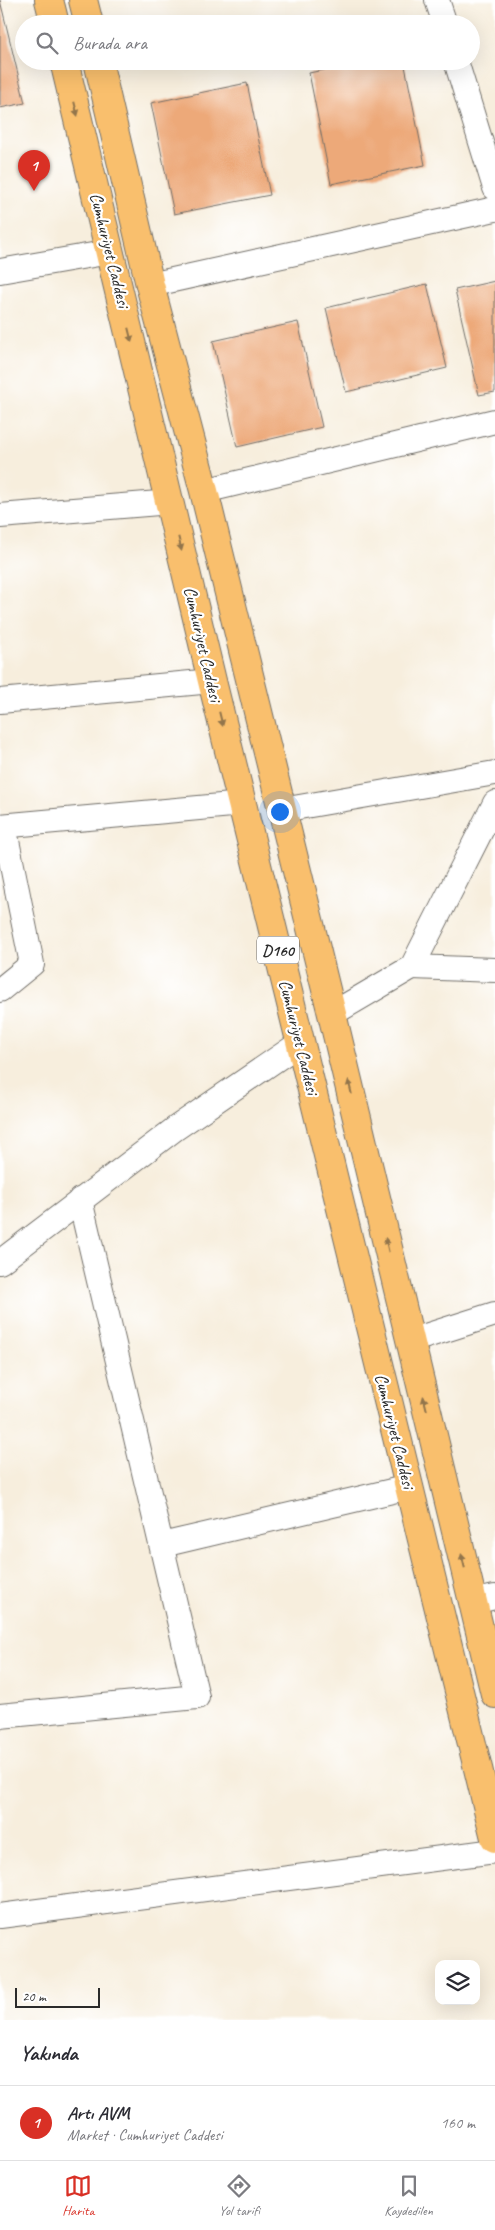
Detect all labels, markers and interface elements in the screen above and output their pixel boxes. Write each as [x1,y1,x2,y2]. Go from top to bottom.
search box [15,15,480,70]
icon: search [33,29,61,57]
text: Burada ara [73,31,147,55]
one-way arrow [72,101,80,116]
pin: 1 [18,150,50,191]
street label: Cumhuriyet Caddesi [85,190,136,312]
one-way arrow [126,327,134,342]
one-way arrow [176,536,184,551]
street label: Cumhuriyet Caddesi [179,584,228,706]
one-way arrow [218,711,226,726]
your location [267,799,293,825]
road number: D160 [257,936,299,964]
street label: Cumhuriyet Caddesi [274,977,325,1099]
one-way arrow [346,1080,354,1095]
one-way arrow [383,1238,391,1253]
street label: Cumhuriyet Caddesi [370,1371,421,1493]
one-way arrow [421,1396,429,1411]
one-way arrow [459,1554,467,1569]
map controls [435,1960,480,2005]
button: layers [435,1960,480,2005]
scale bar [15,1985,100,2008]
text: 20 m [22,1988,46,2005]
text: Yakında [20,2040,78,2066]
text: Artı AVM [67,2101,129,2125]
text: 1 [32,2113,40,2133]
text: 160 m [441,2113,475,2133]
text: Market · Cumhuriyet Caddesi [67,2125,223,2145]
tab: Harita [62,2172,94,2219]
tab: Yol tarifi [219,2172,260,2219]
tab: Kaydedilen [384,2172,433,2219]

